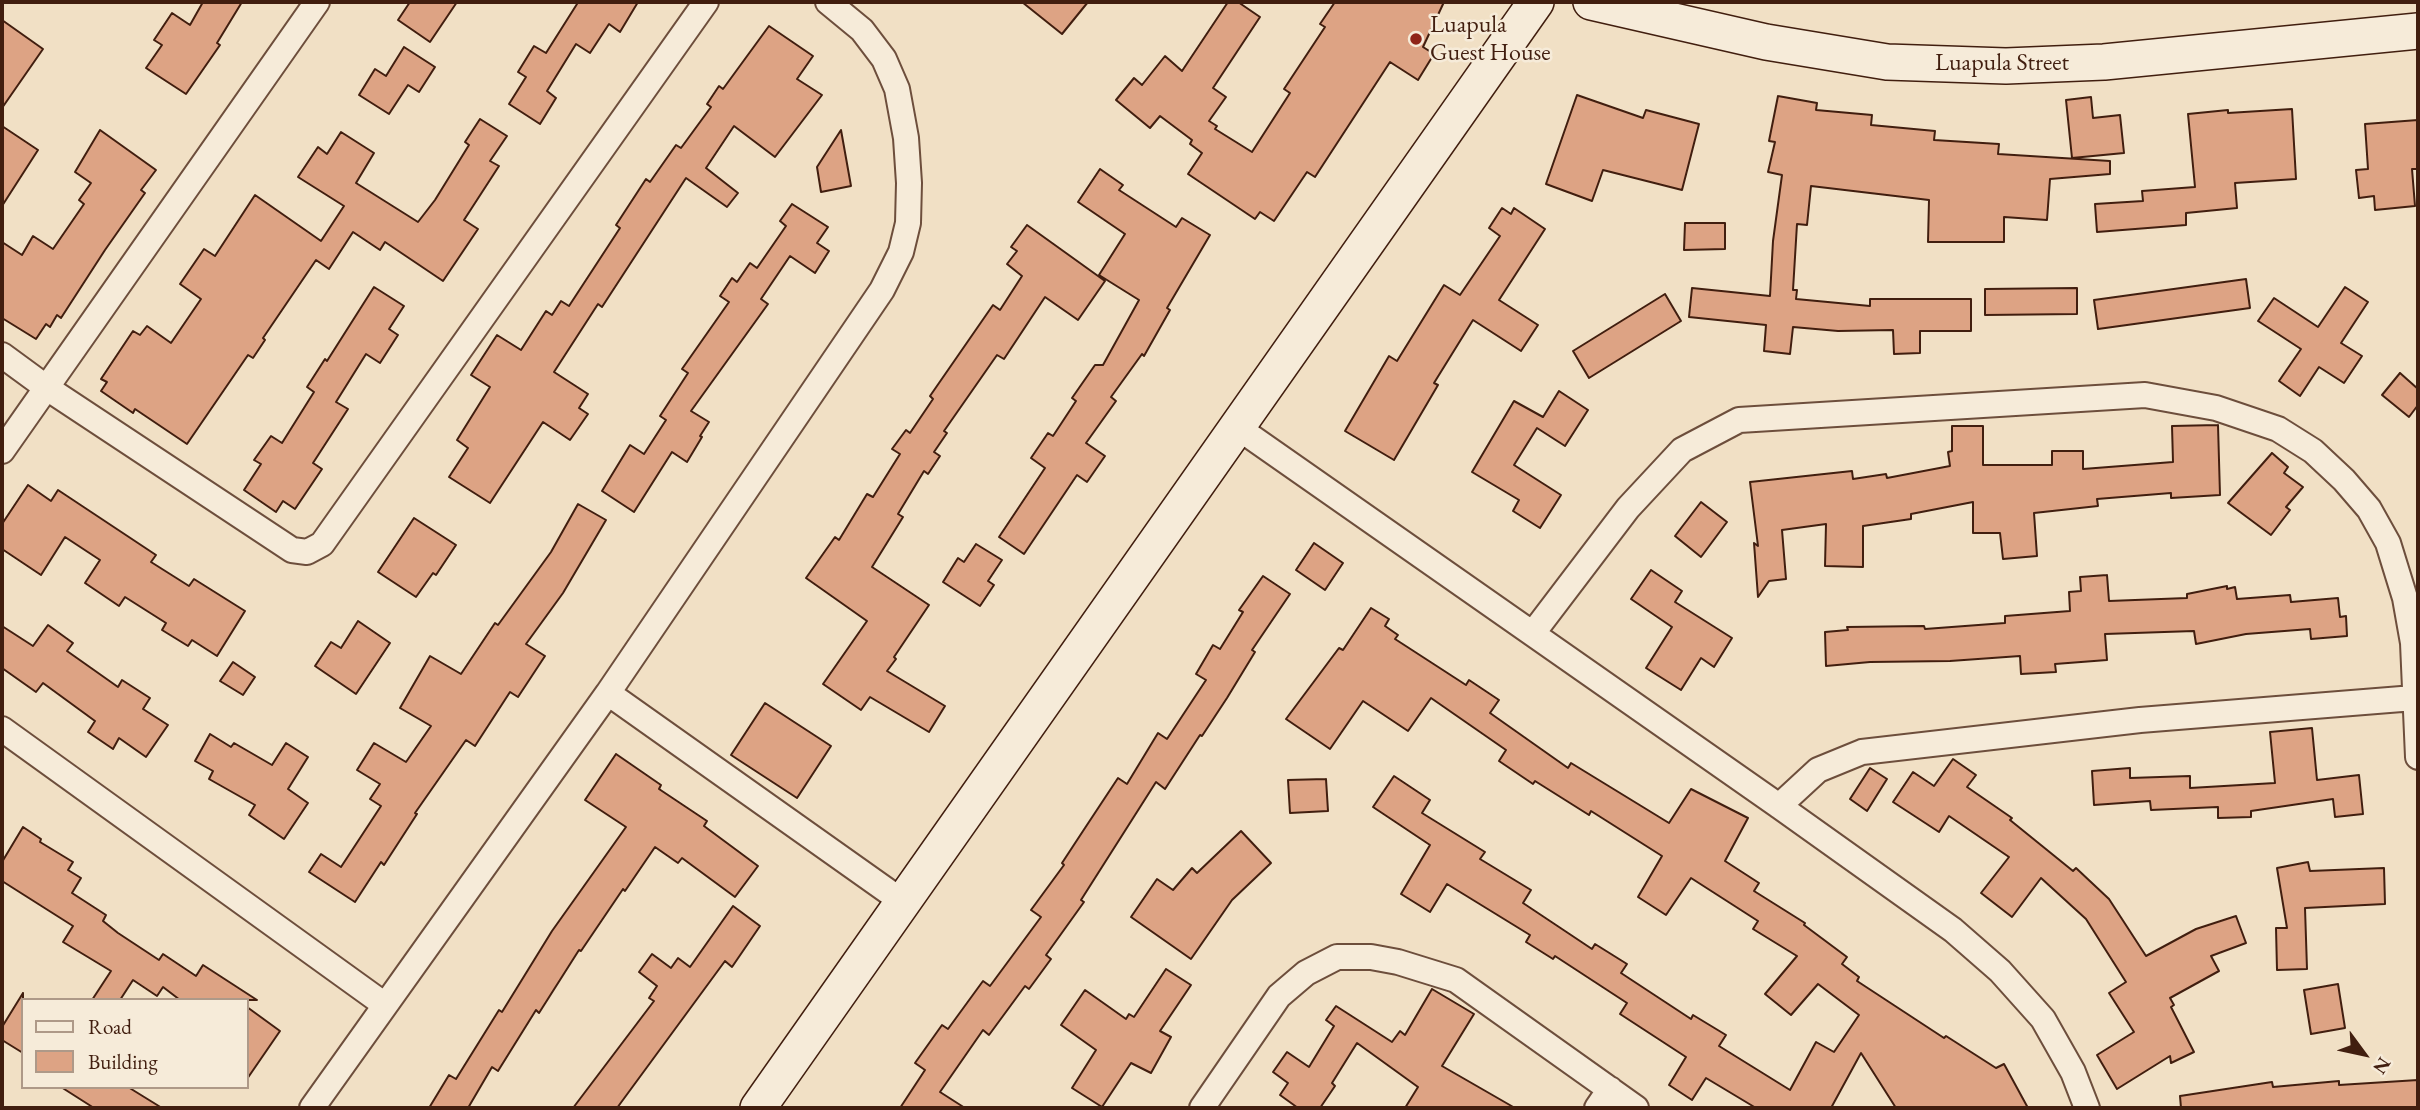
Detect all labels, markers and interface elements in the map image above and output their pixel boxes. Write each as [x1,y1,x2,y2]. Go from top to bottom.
place label: Luapula Guest House [1430,11,1551,67]
marker: Luapula Guest House [1408,31,1424,47]
street label: Luapula Street [1935,49,2069,77]
legend [21,998,248,1089]
text: Road [88,1013,132,1040]
north arrow [2329,1019,2399,1089]
text: Building [88,1048,158,1075]
text: N [2367,1052,2397,1079]

